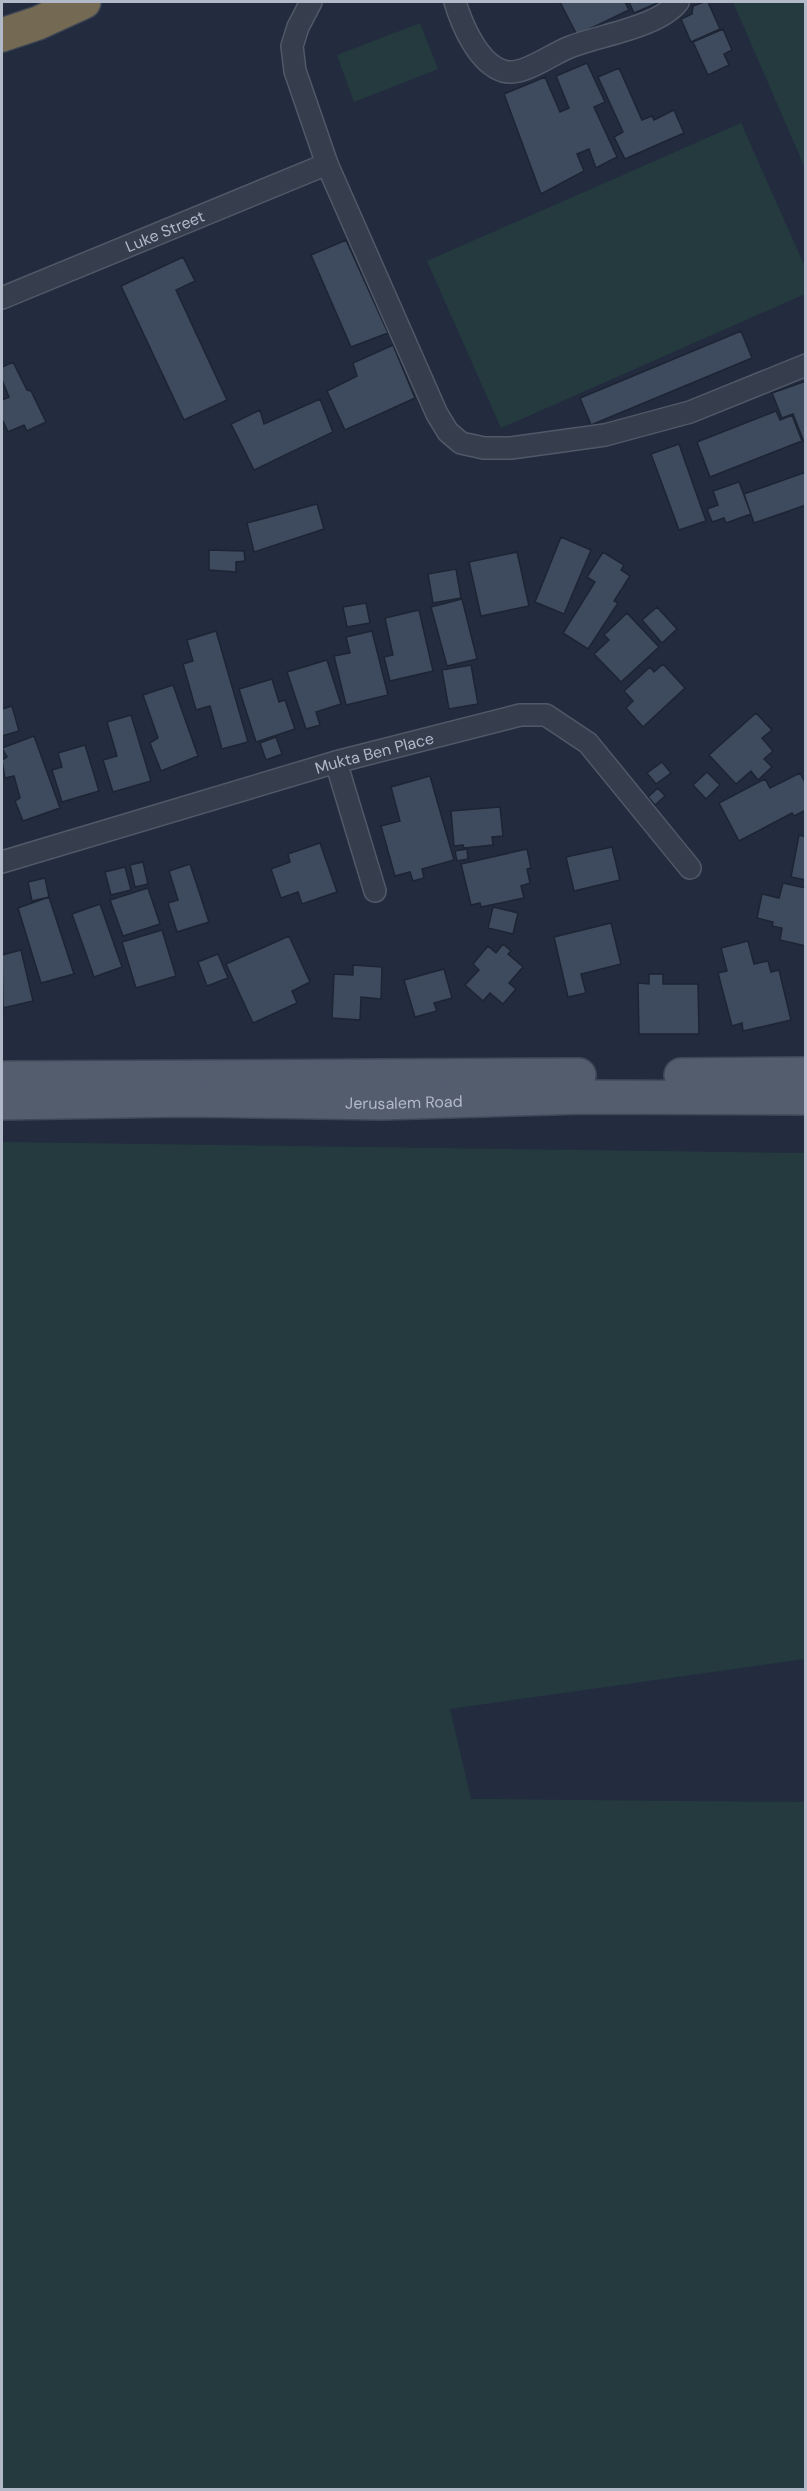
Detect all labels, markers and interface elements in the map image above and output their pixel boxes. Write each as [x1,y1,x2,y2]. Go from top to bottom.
street label: Luke Street [122,205,207,257]
street label: Mukta Ben Place [312,727,436,778]
street label: Jerusalem Road [345,1090,463,1114]

